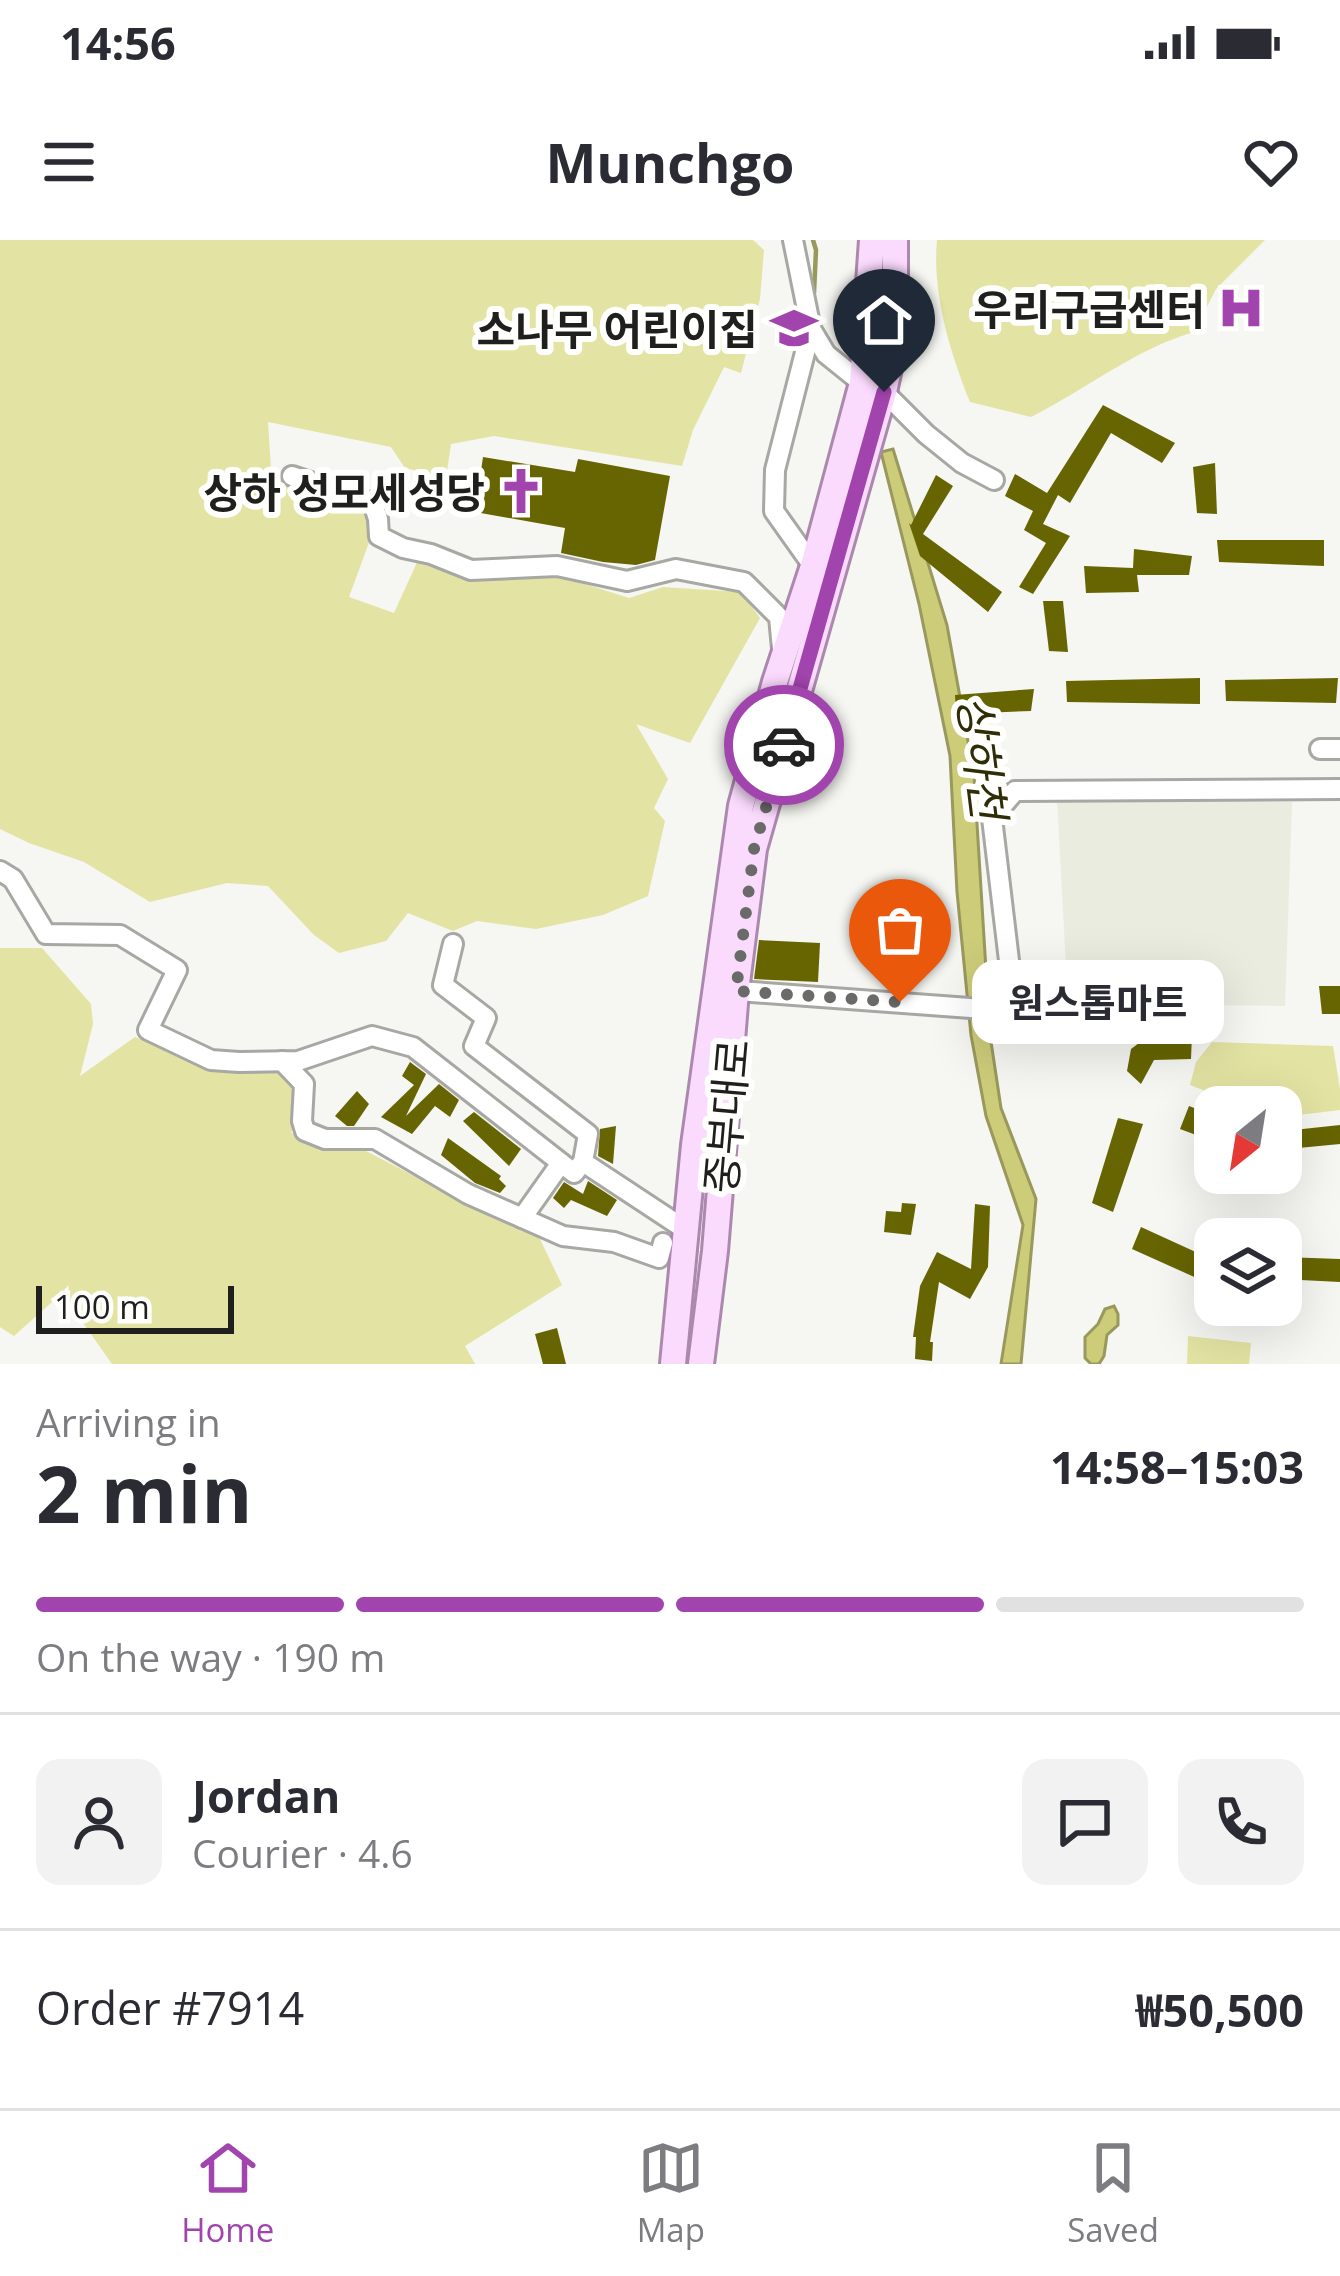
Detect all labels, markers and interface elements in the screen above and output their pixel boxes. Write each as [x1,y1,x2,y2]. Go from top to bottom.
text: 14:56 [60,12,176,73]
text: Munchgo [545,125,795,199]
icon: menu [36,129,102,195]
icon: heart [1238,129,1304,195]
pin [833,269,935,392]
place label: 우리구급센터 [973,280,1205,337]
hospital icon: 우리구급센터 [1216,283,1266,333]
icon: home [851,287,917,353]
place label: 소나무 어린이집 [477,300,758,357]
school or university icon: 소나무 어린이집 [769,303,819,353]
place label: 상하 성모세성당 [204,463,485,520]
church icon: 상하 성모세성당 [496,466,546,516]
courier [724,685,844,805]
water label: 상하천 [945,692,1021,827]
icon: car [751,712,817,778]
pin [849,879,951,1002]
icon: bag [867,897,933,963]
callout: 원스톱마트 [972,960,1224,1044]
text: 원스톱마트 [1008,975,1188,1028]
street label: 중부대로 [691,1037,761,1195]
north arrow [1194,1086,1302,1194]
map controls [1194,1086,1302,1326]
button: layers [1194,1218,1302,1326]
scale bar [36,1280,234,1333]
text: 100 m [54,1284,150,1329]
text: Arriving in [36,1395,221,1448]
text: 14:58–15:03 [1050,1436,1304,1497]
text: 2 min [36,1440,253,1546]
text: On the way · 190 m [36,1630,385,1683]
button: person [36,1759,162,1885]
button: chat [1022,1759,1148,1885]
button: phone [1178,1759,1304,1885]
text: Jordan [192,1765,340,1826]
text: Courier · 4.6 [192,1826,413,1879]
text: Order #7914 [36,1977,304,2038]
text: ₩50,500 [1136,1979,1304,2040]
tab: Home [181,2135,274,2252]
tab: Map [637,2135,705,2252]
tab: Saved [1067,2135,1159,2252]

